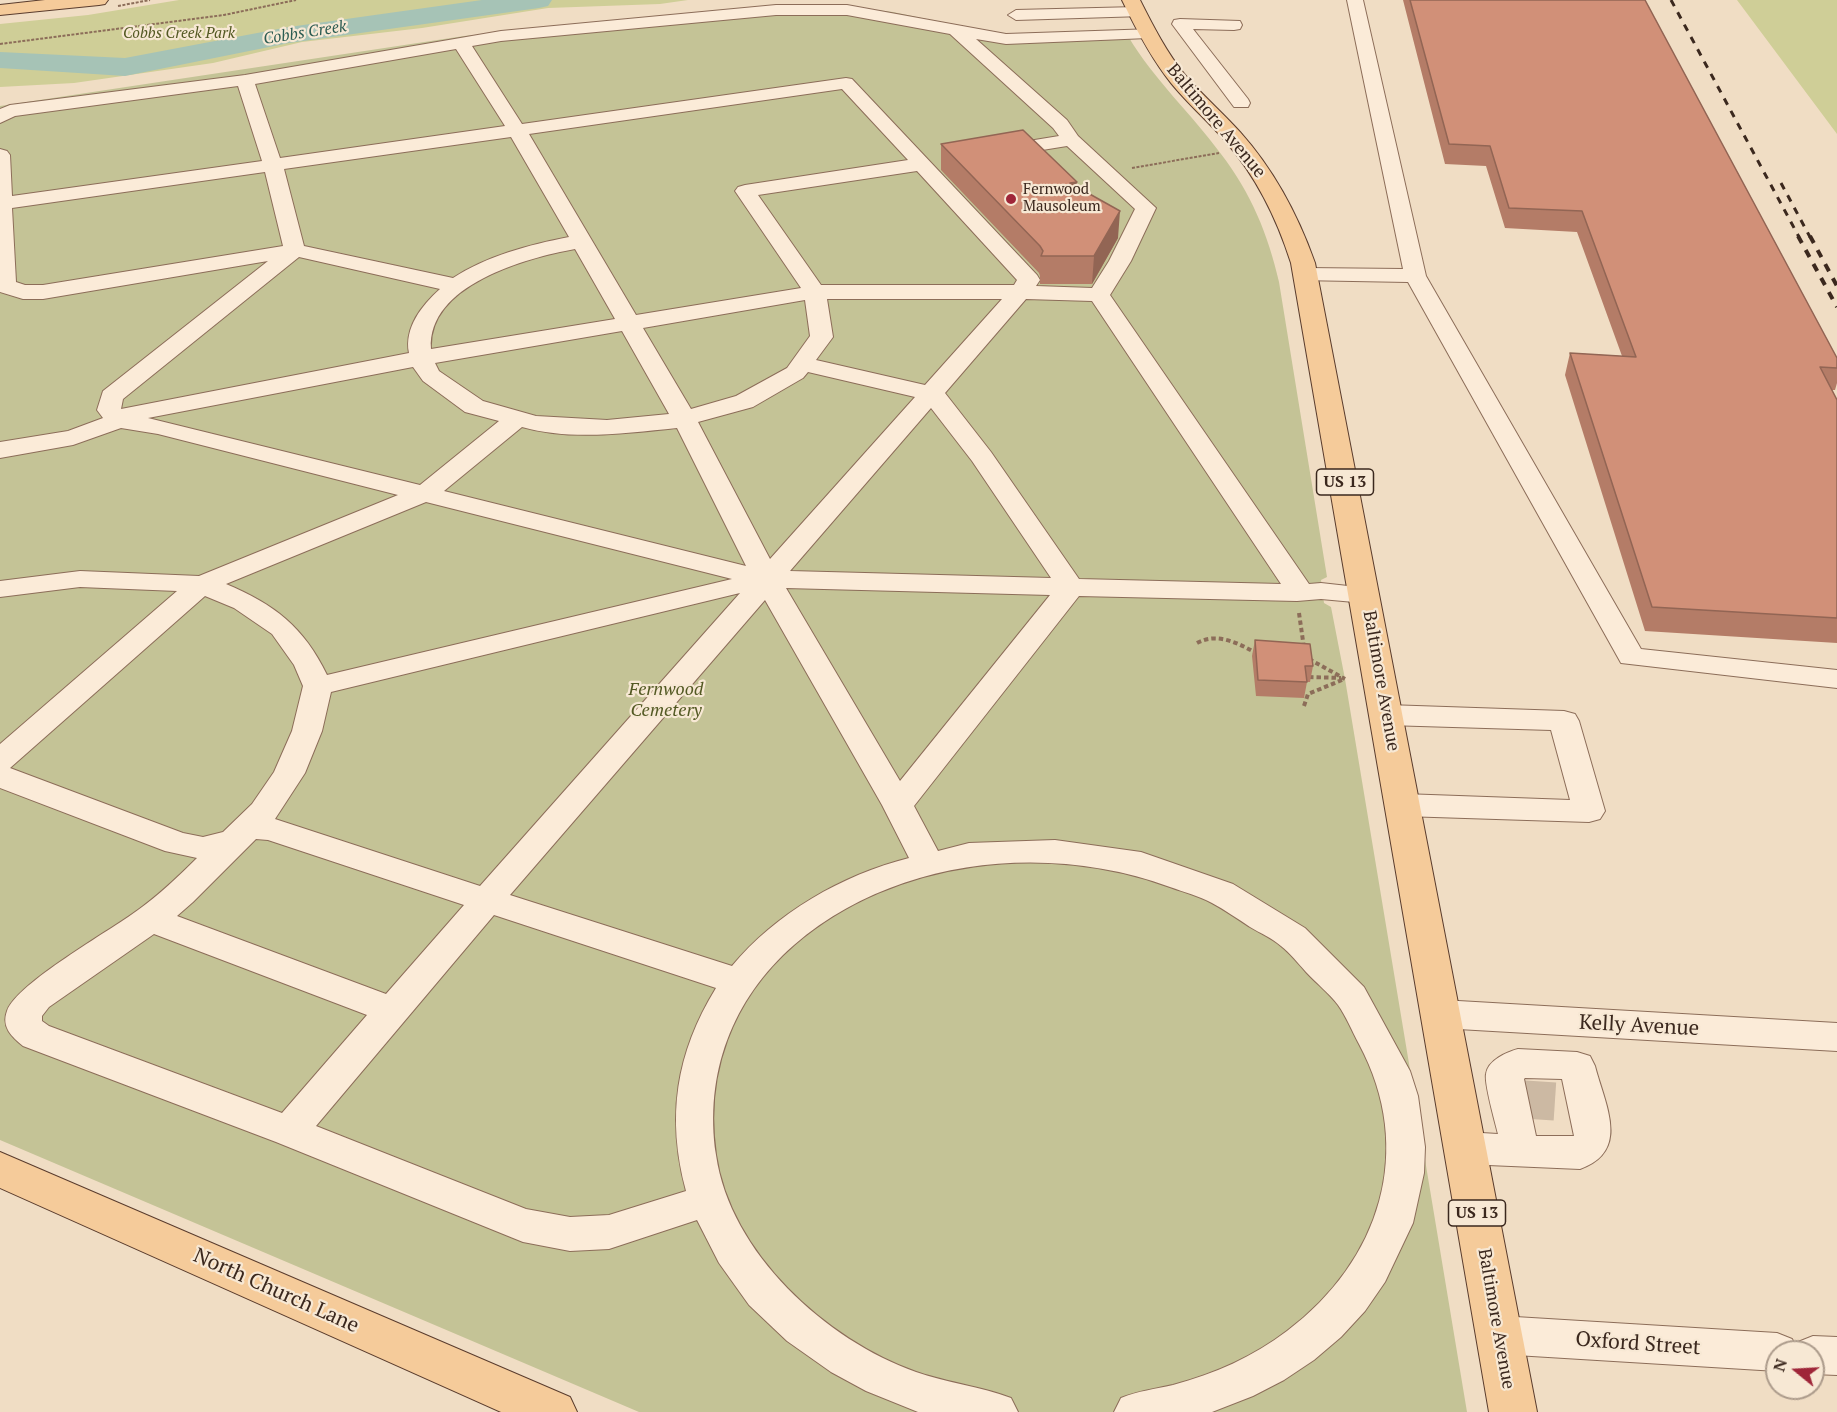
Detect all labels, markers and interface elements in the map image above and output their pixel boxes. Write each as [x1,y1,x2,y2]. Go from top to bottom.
water label: Cobbs Creek [262,17,348,49]
park label: Cobbs Creek Park [123,25,235,43]
street label: Baltimore Avenue [1162,60,1270,182]
place label: Fernwood Mausoleum [1023,181,1101,216]
marker: Fernwood Mausoleum [1004,192,1018,206]
road number: US 13 [1316,469,1374,495]
street label: Baltimore Avenue [1358,609,1404,753]
park label: Fernwood Cemetery [629,679,703,722]
street label: Kelly Avenue [1578,1010,1700,1042]
road number: US 13 [1448,1200,1506,1226]
street label: North Church Lane [189,1243,363,1339]
street label: Baltimore Avenue [1473,1247,1519,1391]
street label: Oxford Street [1575,1327,1701,1361]
north arrow [1765,1340,1825,1400]
text: N [1767,1356,1792,1374]

